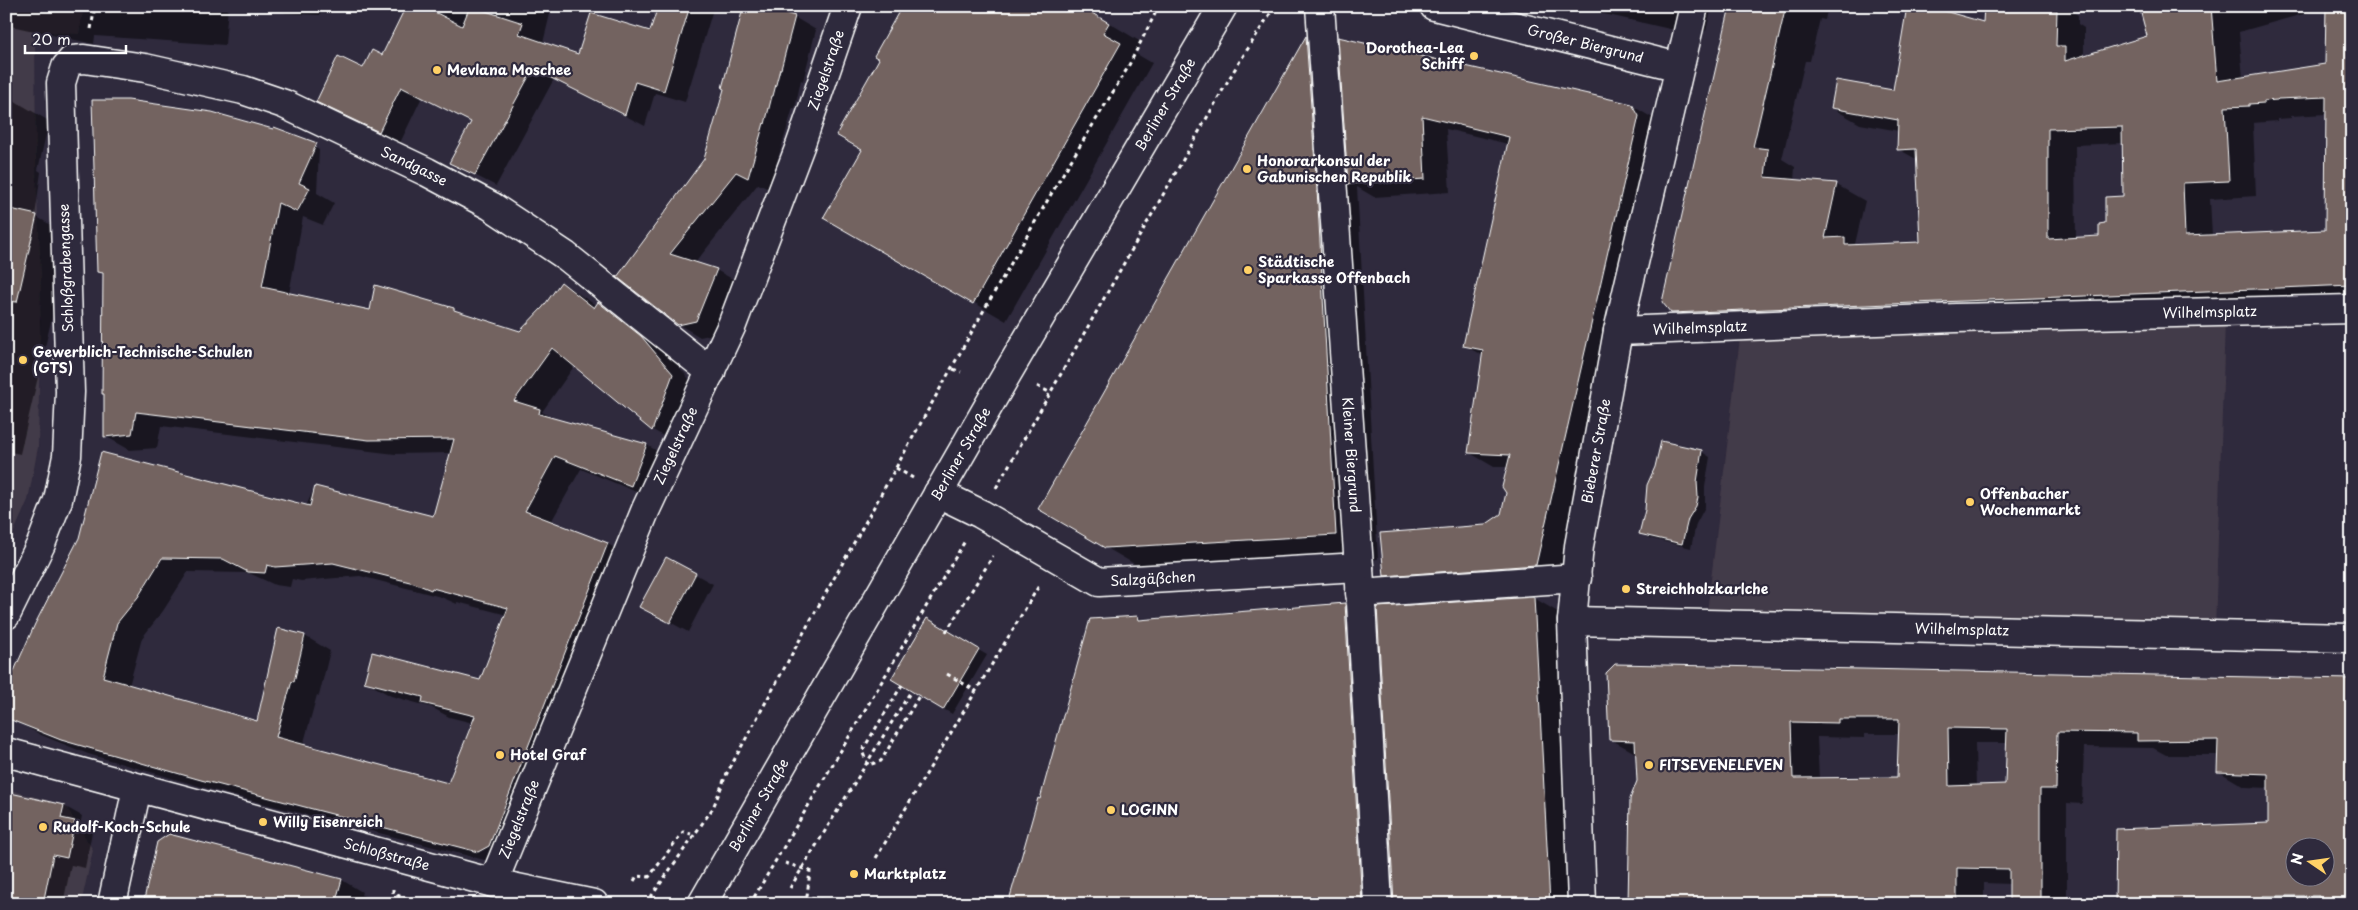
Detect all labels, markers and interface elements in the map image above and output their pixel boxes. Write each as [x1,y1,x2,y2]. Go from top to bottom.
street label: Großer Biergrund [1525,19,1646,68]
scale bar [25,22,126,54]
text: 20 m [32,27,71,50]
street label: Ziegelstraße [802,27,849,113]
place label: Dorothea-Lea Schiff [1365,37,1465,74]
marker: Dorothea-Lea Schiff [1468,50,1480,62]
street label: Berliner Straße [1129,54,1200,155]
place label: Mevlana Moschee [447,59,571,80]
marker: Mevlana Moschee [431,64,443,76]
street label: Sandgasse [377,141,451,191]
place label: Honorarkonsul der Gabunischen Republik [1257,150,1413,187]
marker: Honorarkonsul der Gabunischen Republik [1241,163,1253,175]
street label: Schloßgrabengasse [53,203,78,333]
place label: Städtische Sparkasse Offenbach [1258,251,1410,288]
marker: Städtische Sparkasse Offenbach [1242,264,1254,276]
street label: Wilhelmsplatz [2162,300,2257,323]
street label: Wilhelmsplatz [1652,315,1748,340]
place label: Gewerblich-Technische-Schulen (GTS) [33,341,253,378]
marker: Gewerblich-Technische-Schulen (GTS) [17,354,29,366]
street label: Kleiner Biergrund [1337,396,1366,513]
street label: Bieberer Straße [1576,397,1616,505]
street label: Ziegelstraße [648,403,702,488]
street label: Berliner Straße [925,403,996,505]
place label: Offenbacher Wochenmarkt [1980,483,2081,520]
marker: Offenbacher Wochenmarkt [1964,496,1976,508]
street label: Salzgäßchen [1110,565,1196,591]
place label: Streichholzkarlche [1636,578,1769,599]
marker: Streichholzkarlche [1620,583,1632,595]
street label: Wilhelmsplatz [1915,617,2010,641]
place label: Hotel Graf [510,744,587,765]
marker: Hotel Graf [494,749,506,761]
street label: Berliner Straße [723,754,794,856]
place label: FITSEVENELEVEN [1659,754,1783,775]
marker: FITSEVENELEVEN [1643,759,1655,771]
street label: Ziegelstraße [493,776,544,862]
place label: LOGINN [1121,799,1178,820]
marker: LOGINN [1105,804,1117,816]
place label: Willy Eisenreich [273,811,383,832]
place label: Rudolf-Koch-Schule [53,816,191,837]
marker: Willy Eisenreich [257,816,269,828]
marker: Rudolf-Koch-Schule [37,821,49,833]
street label: Schloßstraße [341,832,432,875]
north arrow [2286,838,2336,888]
text: N [2285,851,2308,867]
place label: Marktplatz [864,863,946,884]
marker: Marktplatz [848,868,860,880]

